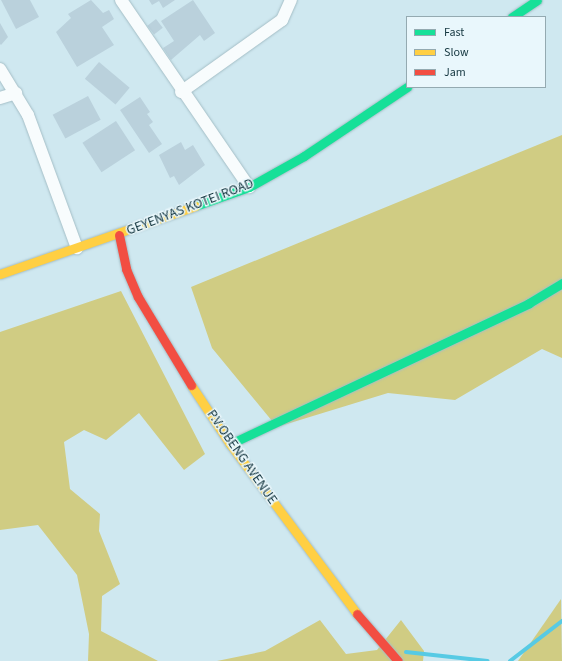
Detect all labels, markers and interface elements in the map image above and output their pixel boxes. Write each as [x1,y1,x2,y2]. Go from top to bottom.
legend [406,16,546,88]
text: Fast [444,24,464,41]
text: Slow [444,44,469,61]
text: Jam [444,64,466,81]
street label: GEYENYAS KOTEI ROAD [124,175,256,239]
street label: P.V.OBENG AVENUE [203,406,281,508]

